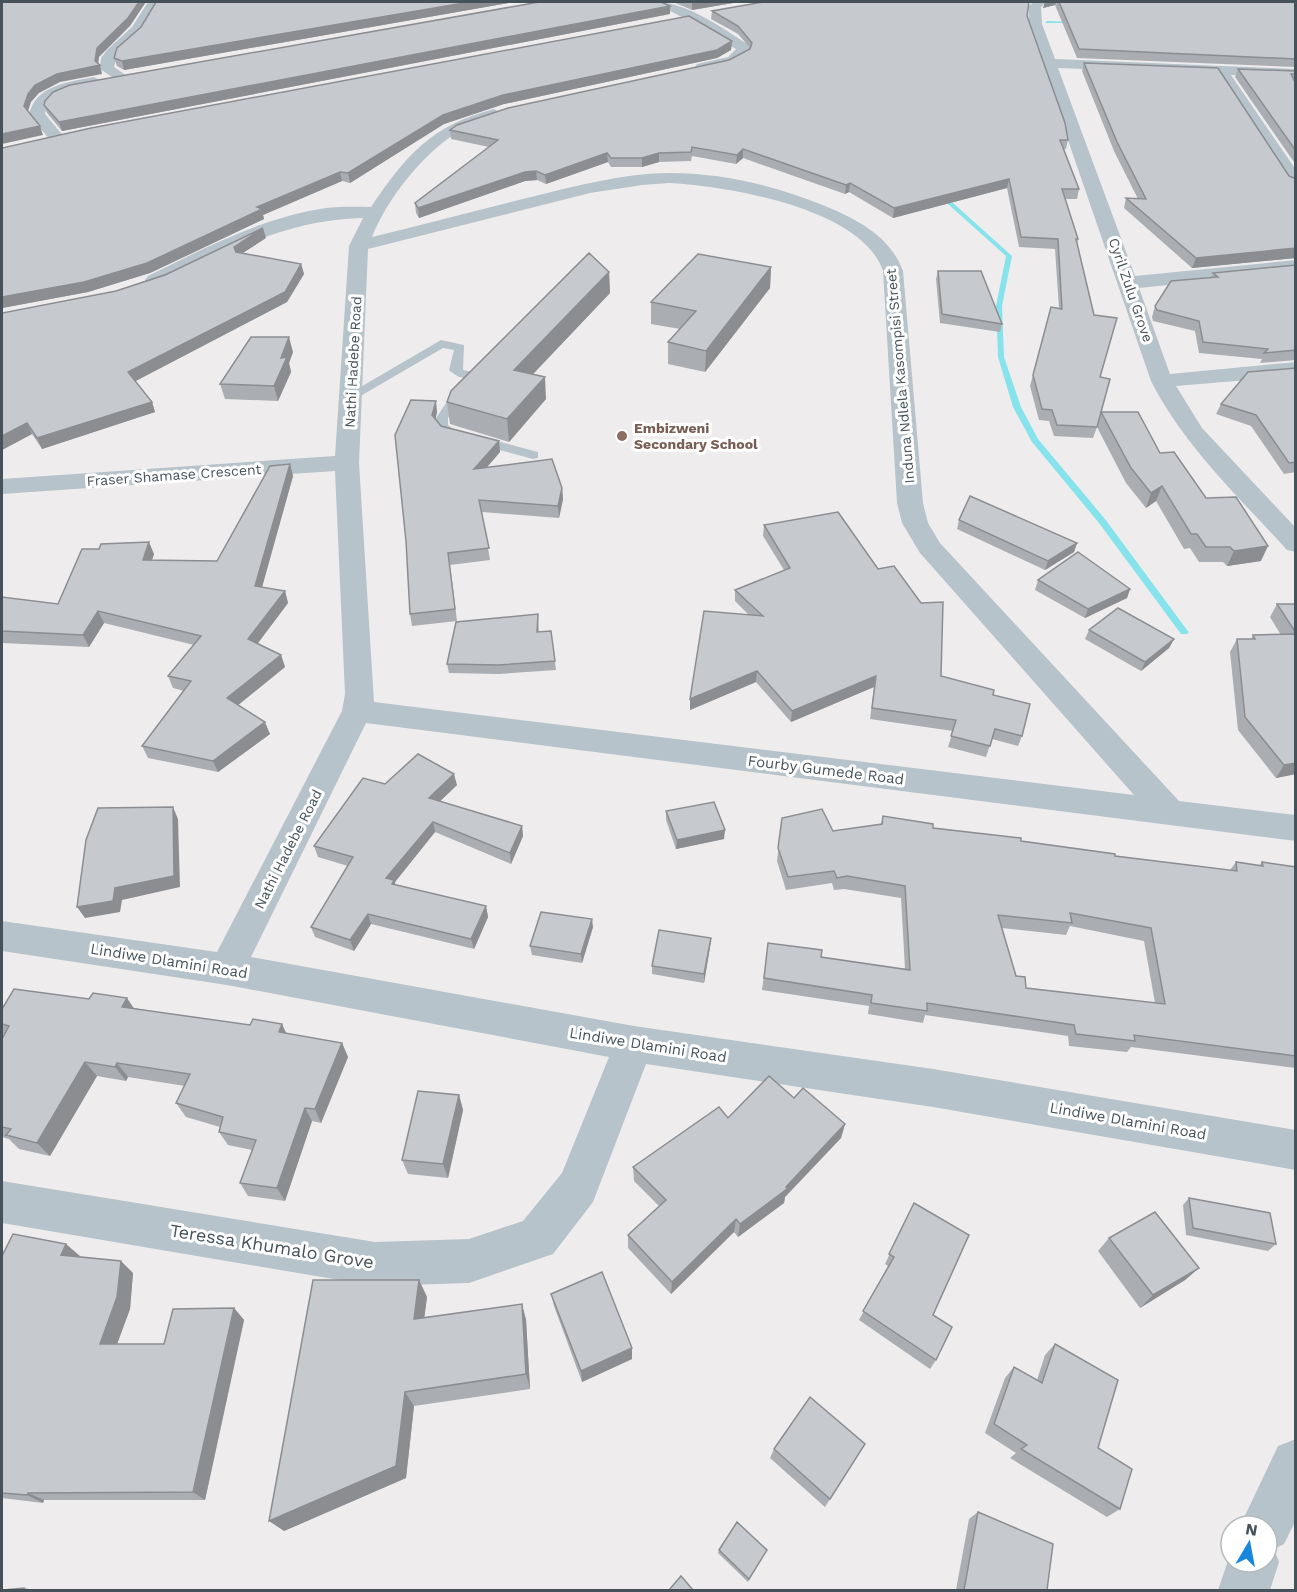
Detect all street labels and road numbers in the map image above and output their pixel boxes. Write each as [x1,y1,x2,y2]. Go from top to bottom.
street label: Cyril Zulu Grove [1106,236,1156,344]
street label: Induna Ndlela Kasompisi Street [883,268,917,484]
street label: Nathi Hadebe Road [342,296,364,428]
street label: Fraser Shamase Crescent [86,461,262,489]
street label: Fourby Gumede Road [747,751,905,789]
street label: Nathi Hadebe Road [251,787,325,911]
street label: Lindiwe Dlamini Road [89,940,249,982]
street label: Lindiwe Dlamini Road [568,1024,728,1066]
street label: Lindiwe Dlamini Road [1048,1098,1208,1144]
street label: Teressa Khumalo Grove [169,1220,375,1272]

